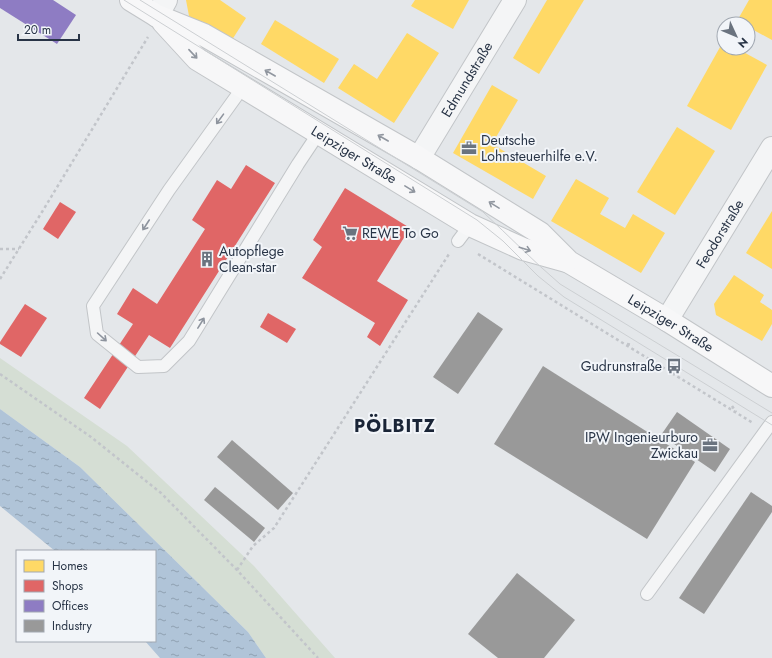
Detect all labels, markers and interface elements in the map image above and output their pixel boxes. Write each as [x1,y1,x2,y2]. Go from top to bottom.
scale bar [18,16,79,42]
north arrow [716,16,756,56]
text: 20 m [24,21,51,39]
text: N [734,34,752,52]
street label: Edmundstraße [436,38,497,121]
one-way arrow [188,49,198,59]
one-way arrow [264,69,276,77]
one-way arrow [216,113,224,124]
street label: Leipziger Straße [307,121,401,188]
place label: Deutsche Lohnsteuerhilfe e.V. [481,130,598,166]
one-way arrow [377,133,389,141]
office icon: Deutsche Lohnsteuerhilfe e.V. [460,139,478,157]
one-way arrow [404,185,415,193]
street label: Feodorstraße [691,195,748,272]
one-way arrow [489,201,500,209]
one-way arrow [141,220,150,231]
place label: REWE To Go [362,223,439,243]
supermarket icon: REWE To Go [341,224,359,242]
place label: Autopflege Clean-star [219,241,284,277]
one-way arrow [518,246,531,253]
building icon: Autopflege Clean-star [198,250,216,268]
street label: Leipziger Straße [624,289,717,357]
one-way arrow [197,318,205,329]
one-way arrow [97,333,107,342]
place label: Gudrunstraße [581,356,662,376]
bus stop icon: Gudrunstraße [665,357,683,375]
district label: PÖLBITZ [354,413,436,439]
place label: IPW Ingenieurburo Zwickau [585,427,698,463]
office icon: IPW Ingenieurburo Zwickau [701,436,719,454]
legend [16,550,156,642]
text: Homes [52,557,88,575]
text: Shops [52,577,83,595]
text: Offices [52,597,88,615]
text: Industry [52,617,93,635]

